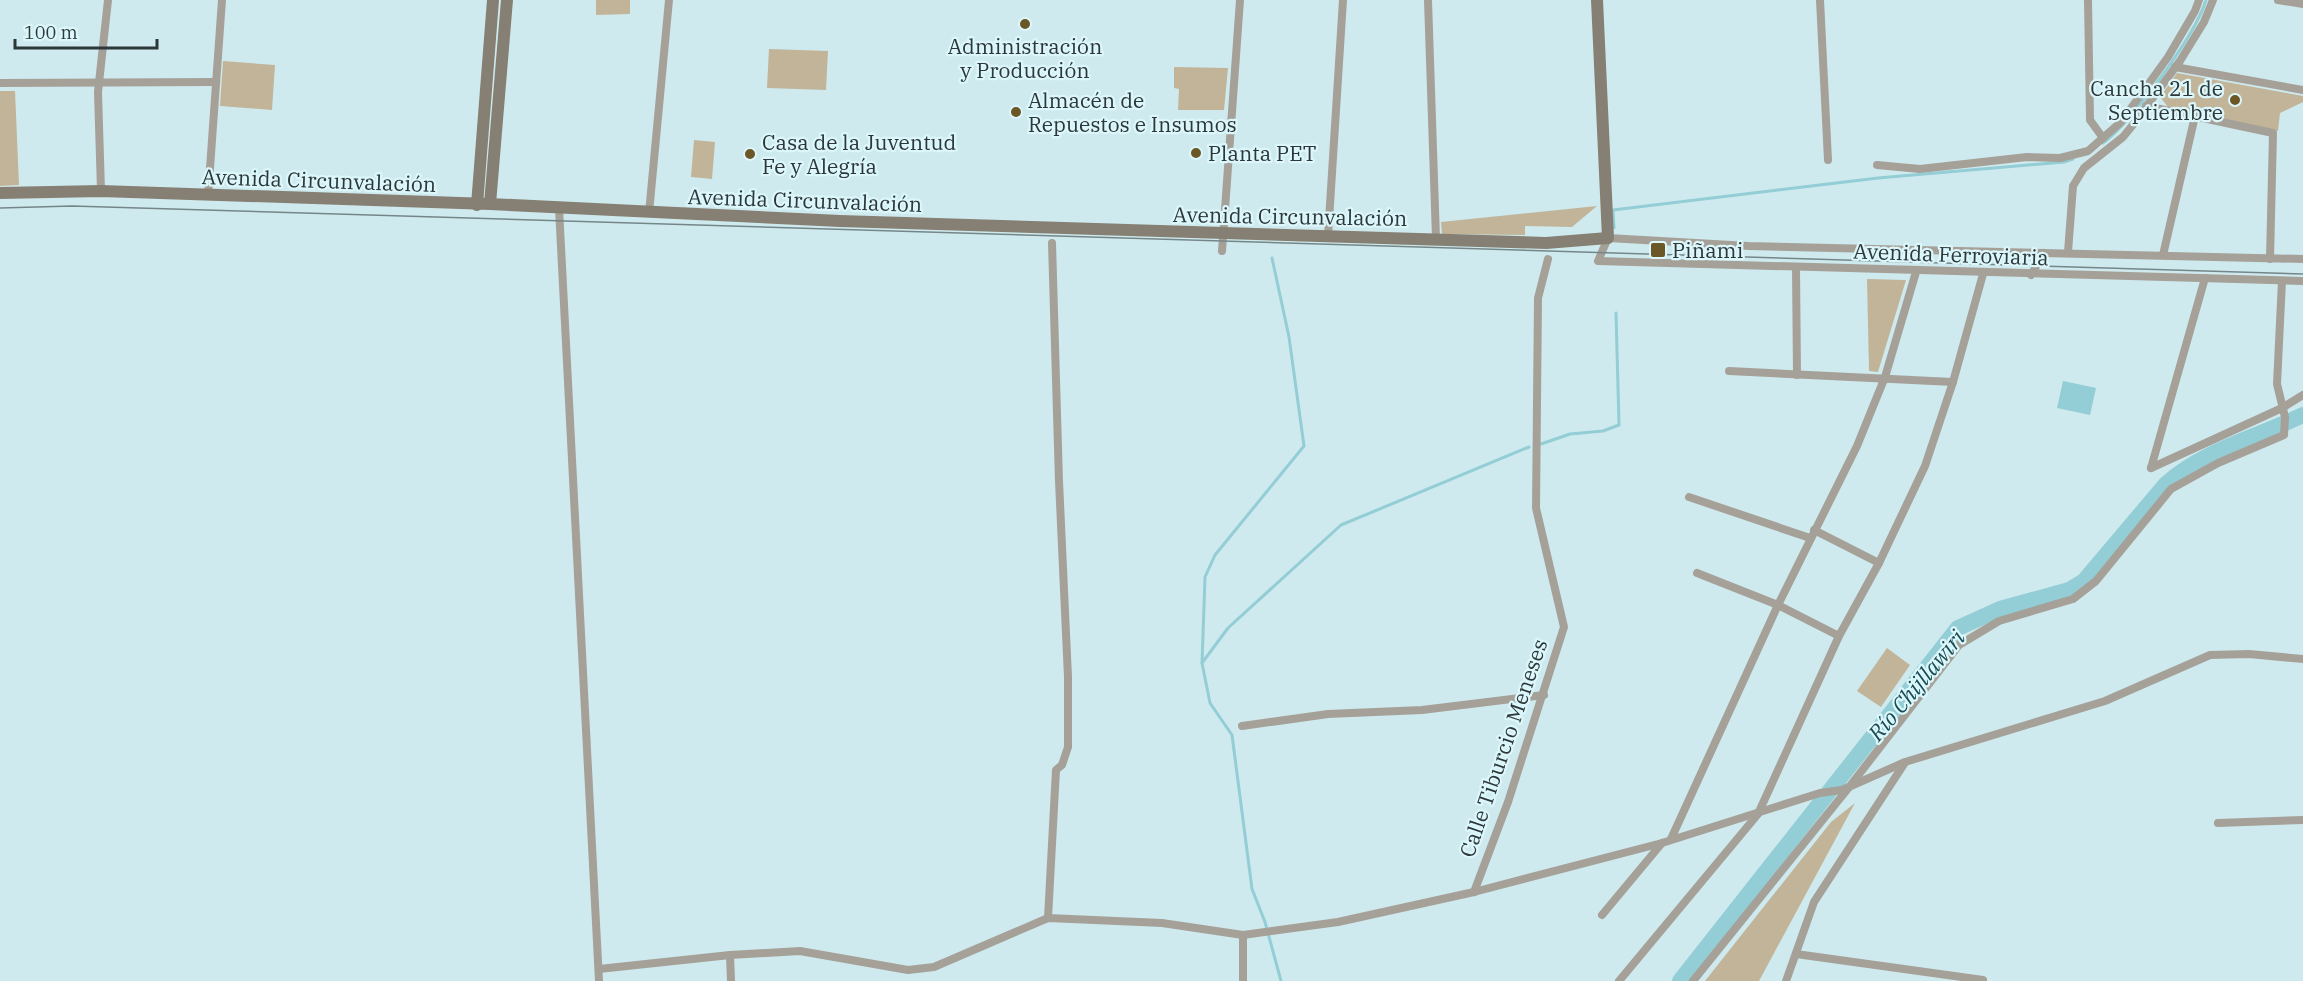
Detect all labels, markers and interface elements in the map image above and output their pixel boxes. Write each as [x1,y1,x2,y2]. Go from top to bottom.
scale bar [15,12,158,50]
marker: Administración y Producción [1018,17,1032,31]
text: 100 m [24,21,78,44]
place label: Administración y Producción [948,32,1102,84]
place label: Cancha 21 de Septiembre [2090,74,2223,126]
place label: Almacén de Repuestos e Insumos [1028,86,1237,138]
marker: Cancha 21 de Septiembre [2228,93,2242,107]
marker: Almacén de Repuestos e Insumos [1009,105,1023,119]
place label: Casa de la Juventud Fe y Alegría [762,128,957,180]
place label: Planta PET [1208,139,1316,167]
marker: Planta PET [1189,146,1203,160]
marker: Casa de la Juventud Fe y Alegría [743,147,757,161]
street label: Avenida Circunvalación [201,162,437,198]
street label: Avenida Circunvalación [687,182,923,218]
street label: Avenida Circunvalación [1172,200,1408,232]
place label: Piñami [1672,236,1743,264]
street label: Avenida Ferroviaria [1853,237,2049,271]
marker: Piñami [1649,241,1667,259]
water label: Río Chijllawiri [1861,623,1971,747]
street label: Calle Tiburcio Meneses [1452,635,1554,861]

